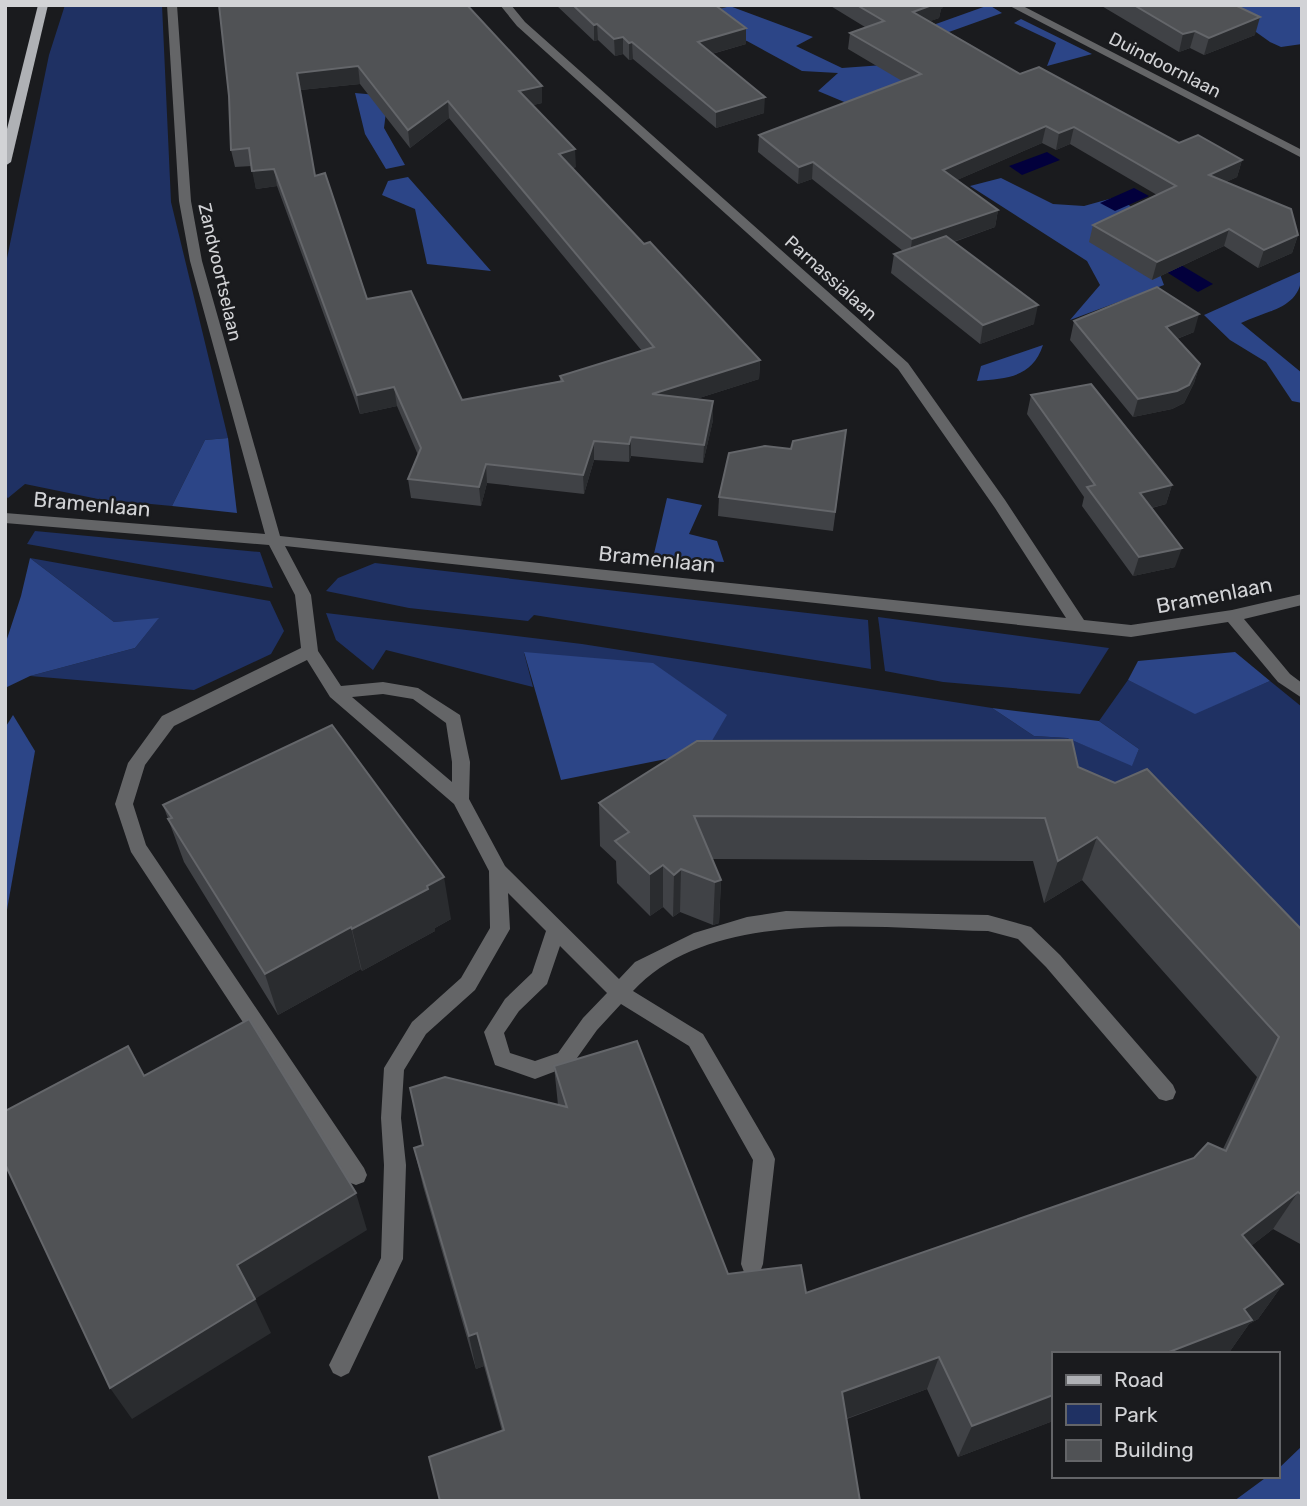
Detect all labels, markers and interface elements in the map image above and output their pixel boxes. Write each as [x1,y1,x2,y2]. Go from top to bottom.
street label: Duindoornlaan [1105,27,1225,103]
street label: Zandvoortselaan [193,201,247,343]
street label: Parnassialaan [780,231,882,325]
street label: Bramenlaan [32,486,152,522]
street label: Bramenlaan [597,540,717,578]
street label: Bramenlaan [1154,572,1274,618]
legend [1052,1352,1279,1478]
text: Road [1114,1367,1164,1392]
text: Park [1114,1402,1158,1427]
text: Building [1114,1437,1194,1462]

